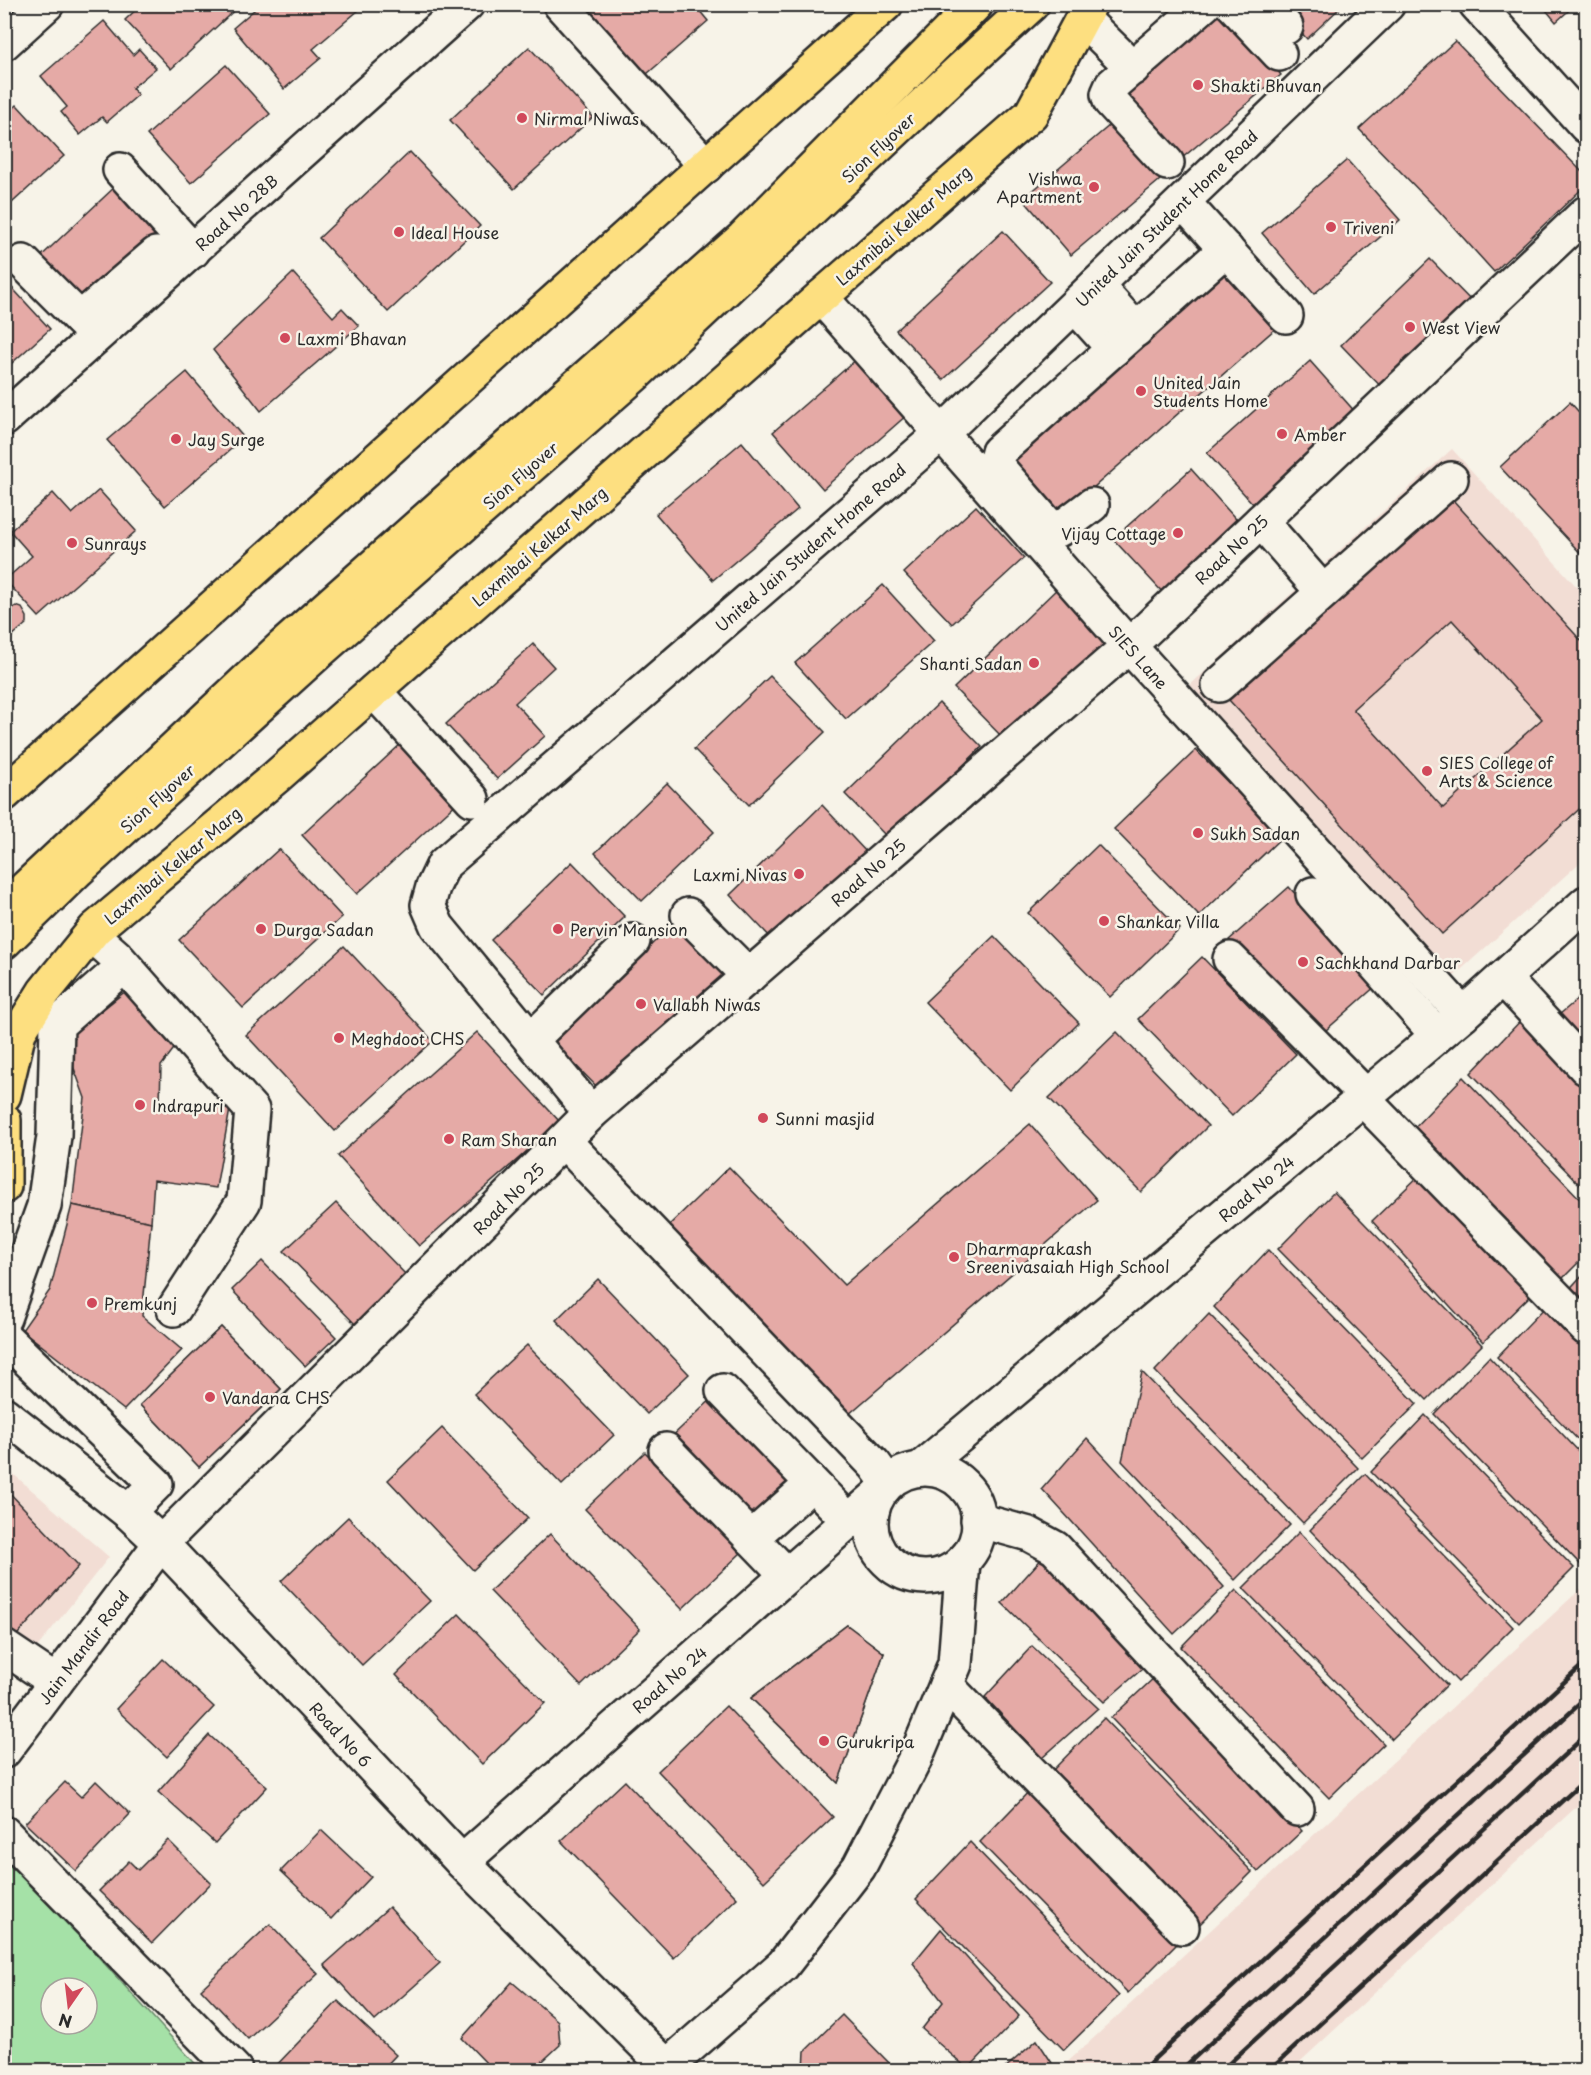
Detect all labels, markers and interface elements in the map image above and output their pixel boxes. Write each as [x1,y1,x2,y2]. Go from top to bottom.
place label: Shakti Bhuvan [1210,73,1322,97]
marker: Shakti Bhuvan [1191,78,1205,92]
place label: Nirmal Niwas [534,106,639,130]
street label: Sion Flyover [836,106,921,188]
marker: Nirmal Niwas [515,111,529,125]
street label: United Jain Student Home Road [1069,124,1263,312]
street label: Laxmibai Kelkar Marg [830,159,976,291]
place label: Vishwa Apartment [997,166,1082,208]
street label: Road No 28B [189,168,283,256]
marker: Vishwa Apartment [1087,180,1101,194]
place label: Triveni [1343,215,1394,239]
place label: Ideal House [411,220,499,244]
marker: Triveni [1324,220,1338,234]
marker: Ideal House [392,225,406,239]
place label: West View [1422,315,1501,339]
marker: West View [1403,320,1417,334]
place label: Laxmi Bhavan [297,326,407,350]
marker: Laxmi Bhavan [278,331,292,345]
place label: United Jain Students Home [1153,370,1268,412]
marker: United Jain Students Home [1134,384,1148,398]
place label: Amber [1294,422,1347,446]
place label: Jay Surge [188,427,265,451]
marker: Amber [1275,427,1289,441]
marker: Jay Surge [169,432,183,446]
street label: Sion Flyover [477,435,563,515]
street label: United Jain Student Home Road [709,457,911,637]
street label: Laxmibai Kelkar Marg [466,480,612,612]
street label: Road No 25 [1189,509,1273,589]
place label: Vijay Cottage [1061,521,1166,545]
marker: Vijay Cottage [1171,526,1185,540]
place label: Sunrays [84,531,147,555]
marker: Sunrays [65,536,79,550]
street label: SIES Lane [1104,620,1174,694]
place label: Shanti Sadan [919,651,1022,675]
marker: Shanti Sadan [1027,656,1041,670]
place label: SIES College of Arts & Science [1439,750,1555,792]
street label: Sion Flyover [114,758,200,838]
marker: SIES College of Arts & Science [1420,764,1434,778]
street label: Laxmibai Kelkar Marg [98,800,246,930]
place label: Sukh Sadan [1210,821,1300,845]
marker: Sukh Sadan [1191,826,1205,840]
street label: Road No 25 [825,833,911,911]
place label: Laxmi Nivas [693,862,787,886]
marker: Laxmi Nivas [792,867,806,881]
place label: Shankar Villa [1116,909,1219,933]
marker: Shankar Villa [1097,914,1111,928]
place label: Durga Sadan [273,917,374,941]
place label: Pervin Mansion [570,917,688,941]
marker: Durga Sadan [254,922,268,936]
marker: Pervin Mansion [551,922,565,936]
place label: Sachkhand Darbar [1315,950,1461,974]
marker: Sachkhand Darbar [1296,955,1310,969]
place label: Vallabh Niwas [653,992,761,1016]
marker: Vallabh Niwas [634,997,648,1011]
place label: Meghdoot CHS [351,1026,465,1050]
marker: Meghdoot CHS [332,1031,346,1045]
place label: Indrapuri [152,1093,224,1117]
marker: Indrapuri [133,1098,147,1112]
place label: Sunni masjid [775,1106,875,1130]
marker: Sunni masjid [756,1111,770,1125]
place label: Ram Sharan [461,1127,557,1151]
marker: Ram Sharan [442,1132,456,1146]
street label: Road No 24 [1213,1149,1299,1227]
street label: Road No 25 [467,1157,549,1239]
place label: Dharmaprakash Sreenivasaiah High School [966,1236,1170,1278]
marker: Dharmaprakash Sreenivasaiah High School [947,1250,961,1264]
place label: Premkunj [104,1291,177,1315]
marker: Premkunj [85,1296,99,1310]
place label: Vandana CHS [222,1385,330,1409]
marker: Vandana CHS [203,1390,217,1404]
street label: Jain Mandir Road [32,1585,134,1709]
street label: Road No 24 [626,1640,712,1718]
street label: Road No 6 [305,1696,377,1772]
place label: Gurukripa [836,1729,914,1753]
marker: Gurukripa [817,1734,831,1748]
north arrow [39,1976,99,2036]
text: N [56,2008,74,2035]

